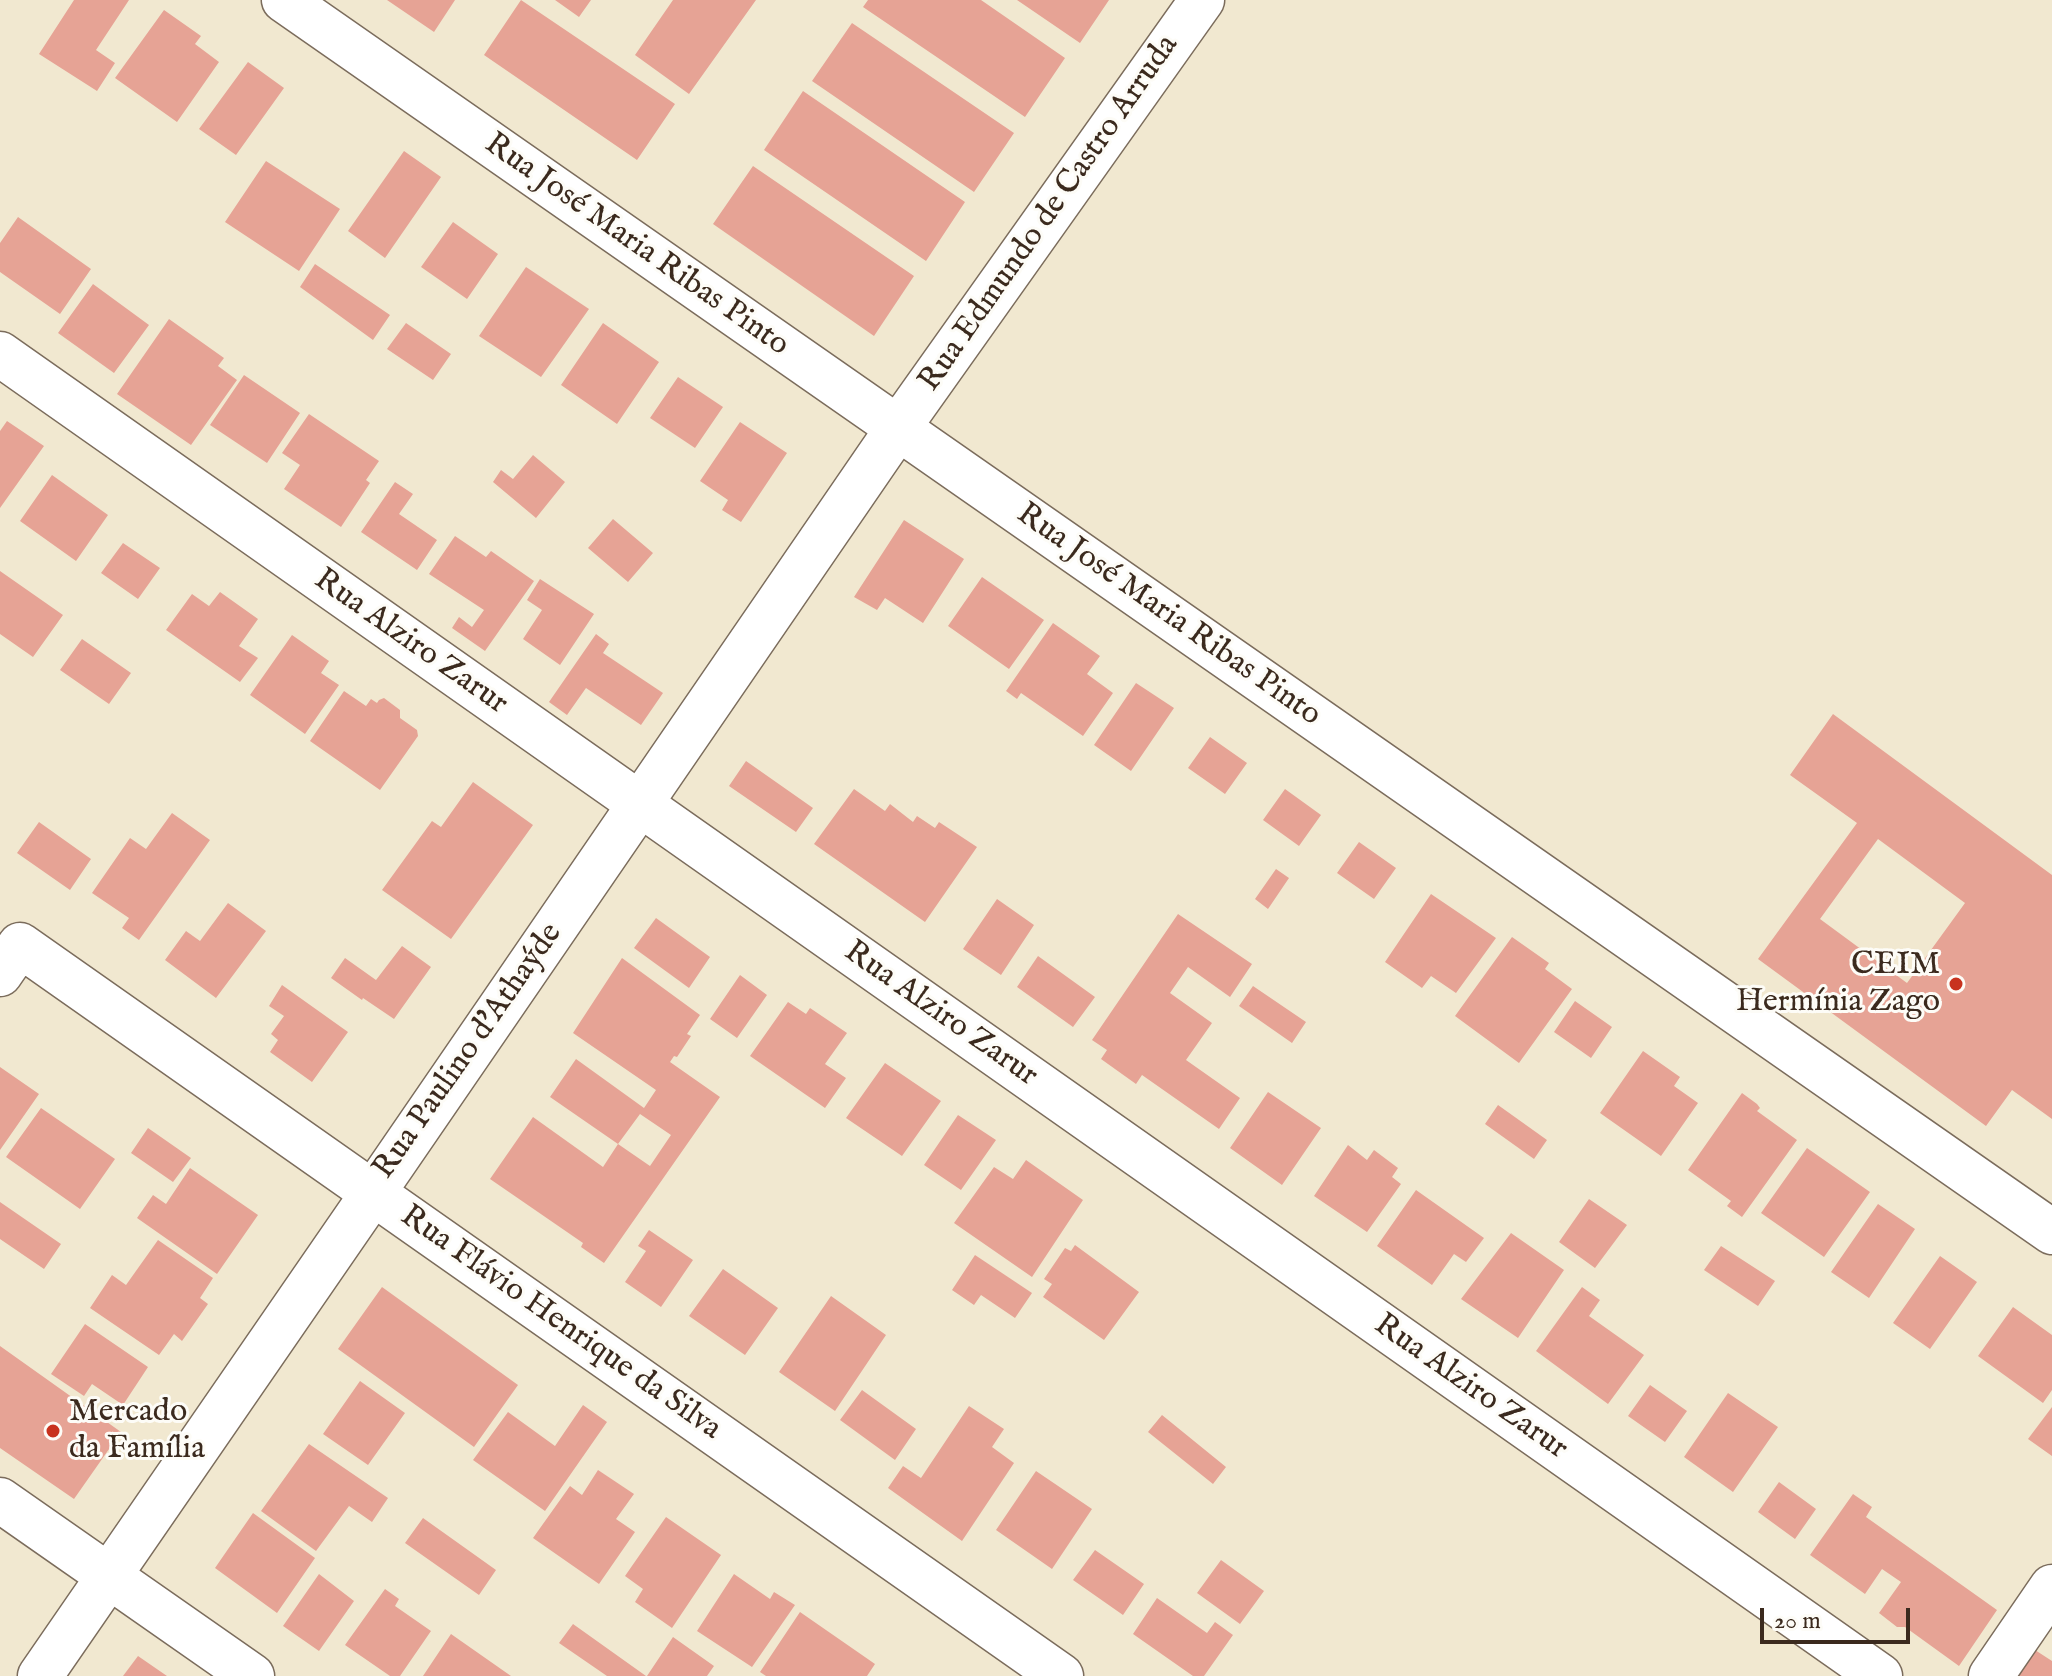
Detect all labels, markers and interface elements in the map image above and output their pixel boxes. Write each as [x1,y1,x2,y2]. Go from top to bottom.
street label: Rua Edmundo de Castro Arruda [912,28,1188,400]
street label: Rua José Maria Ribas Pinto [476,126,796,366]
street label: Rua José Maria Ribas Pinto [1008,496,1328,736]
street label: Rua Alziro Zarur [306,562,514,724]
street label: Rua Paulino d'Athaýde [366,917,572,1187]
street label: Rua Alziro Zarur [836,934,1044,1096]
place label: CEIM Hermínia Zago [1736,947,1940,1022]
marker: CEIM Hermínia Zago [1947,975,1965,993]
street label: Rua Flávio Henrique da Silva [392,1198,728,1450]
street label: Rua Alziro Zarur [1366,1307,1574,1469]
place label: Mercado da Família [69,1394,205,1469]
marker: Mercado da Família [44,1422,62,1440]
scale bar [1764,1592,1914,1642]
text: 20 m [1774,1606,1821,1637]

